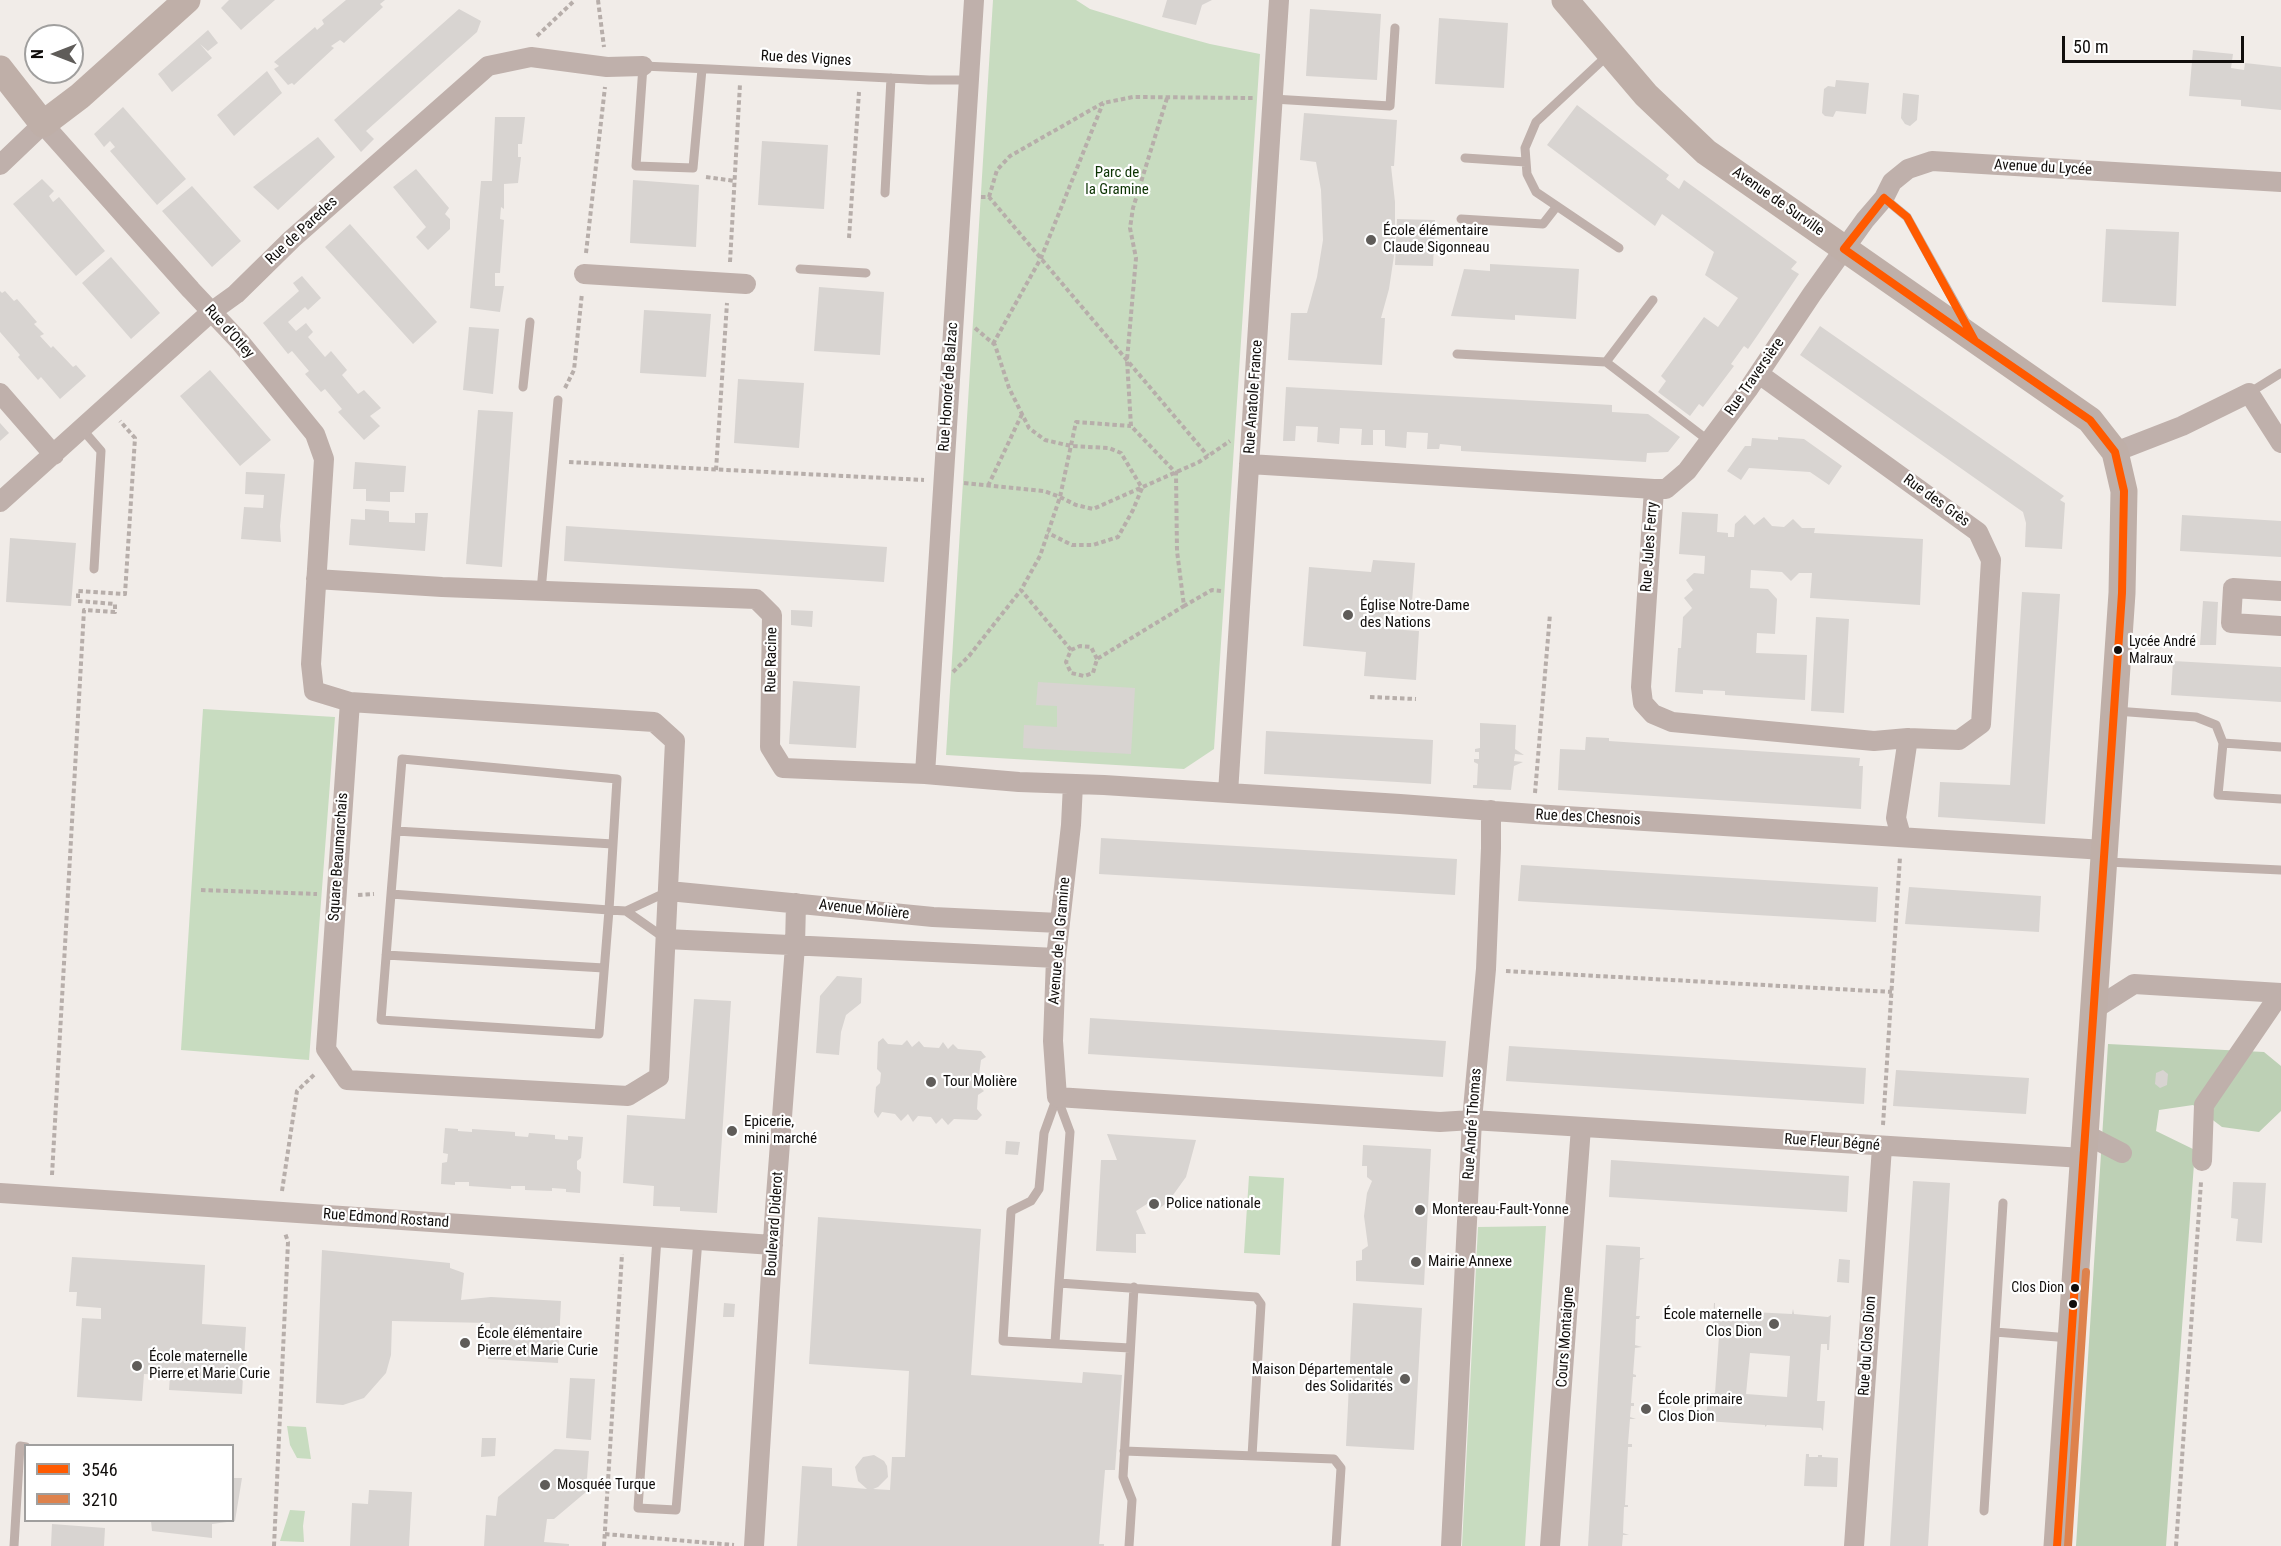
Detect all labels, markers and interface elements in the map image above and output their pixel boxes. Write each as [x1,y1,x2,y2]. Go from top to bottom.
north arrow [24,24,84,84]
scale bar [2065,24,2246,62]
text: 50 m [2073,36,2108,57]
street label: Rue des Vignes [760,48,852,70]
text: N [28,49,47,59]
street label: Avenue du Lycée [1994,156,2092,180]
park label: Parc de la Gramine [1085,164,1149,199]
street label: Avenue de Surville [1729,164,1827,240]
street label: Rue de Paredes [262,193,342,269]
place label: École élémentaire Claude Sigonneau [1383,222,1489,257]
marker: École élémentaire Claude Sigonneau [1364,233,1378,247]
street label: Rue d'Otley [200,302,258,362]
street label: Rue Honoré de Balzac [936,322,962,452]
street label: Rue Traversière [1722,335,1788,419]
street label: Rue Anatole France [1241,339,1267,455]
street label: Rue des Grès [1899,471,1973,531]
street label: Rue Jules Ferry [1638,501,1662,593]
place label: Église Notre-Dame des Nations [1360,597,1469,632]
marker: Église Notre-Dame des Nations [1341,608,1355,622]
street label: Rue Racine [762,627,782,693]
place label: Lycée André Malraux [2129,634,2196,666]
marker: Lycée André Malraux [2112,644,2124,656]
street label: Square Beaumarchais [326,792,352,922]
street label: Rue des Chesnois [1535,806,1641,830]
street label: Avenue de la Gramine [1045,876,1075,1006]
street label: Avenue Molière [818,896,910,924]
street label: Rue André Thomas [1460,1068,1486,1180]
place label: Tour Molière [943,1073,1017,1091]
marker: Tour Molière [924,1075,938,1089]
place label: Epicerie, mini marché [744,1113,817,1148]
marker: Epicerie, mini marché [725,1124,739,1138]
street label: Rue Fleur Bégné [1784,1131,1880,1155]
street label: Boulevard Diderot [762,1171,788,1277]
place label: Police nationale [1166,1195,1261,1213]
marker: Police nationale [1147,1197,1161,1211]
place label: Montereau-Fault-Yonne [1432,1201,1569,1219]
marker: Montereau-Fault-Yonne [1413,1203,1427,1217]
street label: Rue Edmond Rostand [322,1206,450,1232]
place label: Mairie Annexe [1428,1253,1512,1271]
marker: Mairie Annexe [1409,1255,1423,1269]
place label: Clos Dion [2011,1280,2064,1296]
marker: Clos Dion [2069,1282,2081,1294]
street label: Cours Montaigne [1553,1286,1579,1388]
street label: Rue du Clos Dion [1856,1295,1880,1397]
unlabelled marker [2067,1298,2079,1310]
place label: École maternelle Clos Dion [1664,1306,1762,1341]
marker: École maternelle Clos Dion [1767,1317,1781,1331]
place label: École élémentaire Pierre et Marie Curie [477,1325,598,1360]
marker: École élémentaire Pierre et Marie Curie [458,1336,472,1350]
place label: École maternelle Pierre et Marie Curie [149,1348,270,1383]
marker: École maternelle Pierre et Marie Curie [130,1359,144,1373]
place label: Maison Départementale des Solidarités [1252,1361,1393,1396]
marker: Maison Départementale des Solidarités [1398,1372,1412,1386]
place label: École primaire Clos Dion [1658,1391,1742,1426]
marker: École primaire Clos Dion [1639,1402,1653,1416]
legend [24,1444,234,1522]
text: 3546 [82,1459,118,1480]
place label: Mosquée Turque [557,1476,656,1494]
marker: Mosquée Turque [538,1478,552,1492]
text: 3210 [82,1489,118,1510]

